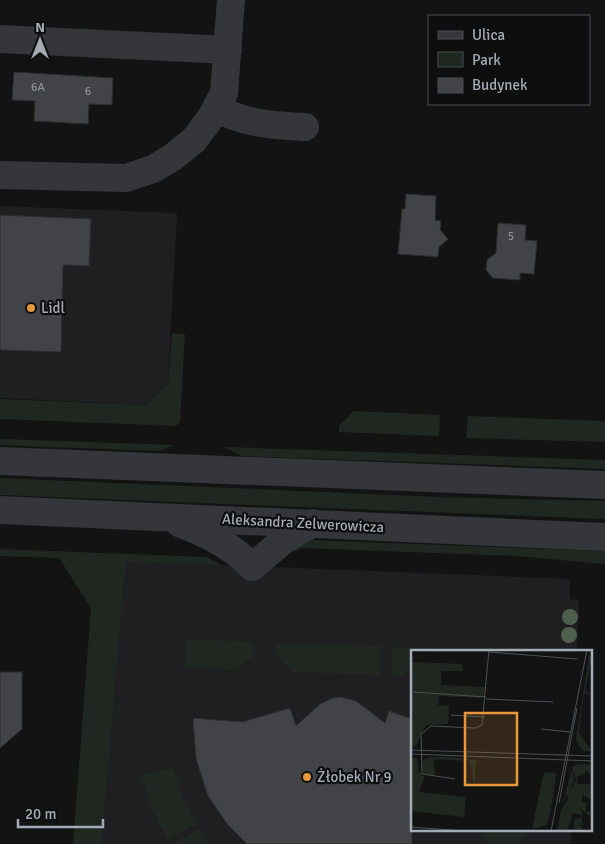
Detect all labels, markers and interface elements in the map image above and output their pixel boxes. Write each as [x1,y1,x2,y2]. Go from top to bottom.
north arrow [15,15,65,65]
legend [428,15,590,105]
text: N [35,19,45,36]
text: Ulica [472,26,505,44]
text: Park [472,51,501,69]
text: Budynek [472,76,528,94]
house number: 6A [31,80,46,95]
house number: 6 [85,84,91,99]
house number: 5 [508,229,514,244]
place label: Lidl [41,299,65,317]
marker: Lidl [25,302,37,314]
street label: Aleksandra Zelwerowicza [222,510,384,536]
inset map [411,650,592,832]
place label: Żłobek Nr 9 [317,768,392,786]
marker: Żłobek Nr 9 [301,771,313,783]
scale bar [18,796,102,828]
text: 20 m [25,805,56,823]

